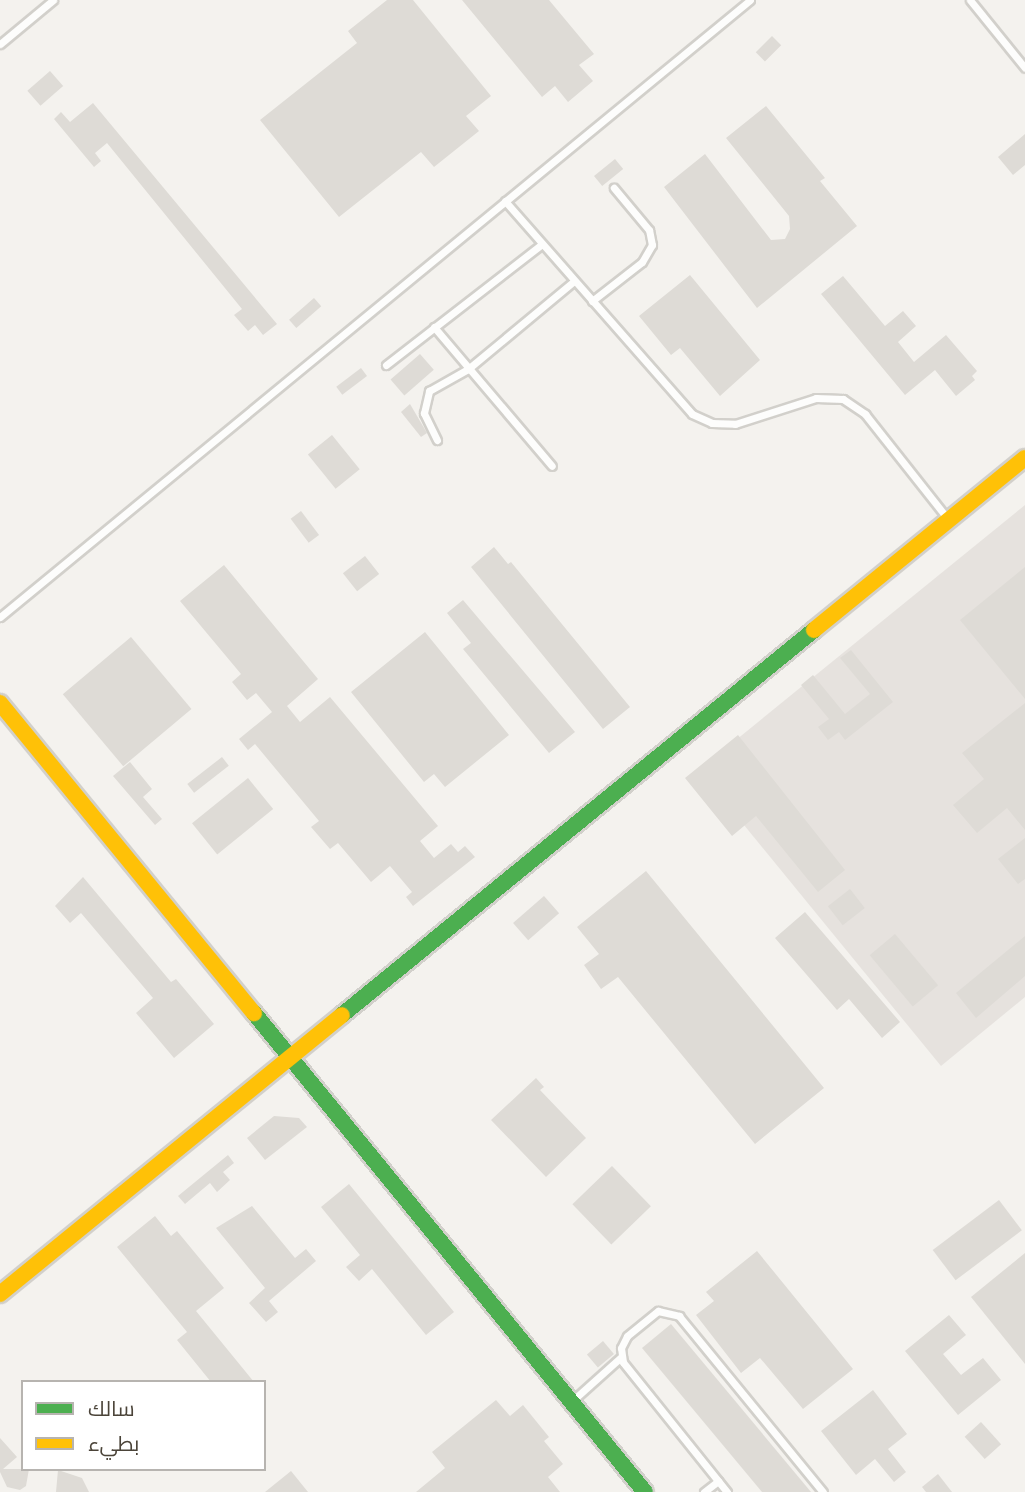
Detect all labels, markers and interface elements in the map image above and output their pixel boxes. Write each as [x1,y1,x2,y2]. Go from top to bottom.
legend [21,1380,266,1471]
text: سالك [88,1397,135,1420]
text: بطيء [88,1432,139,1455]

